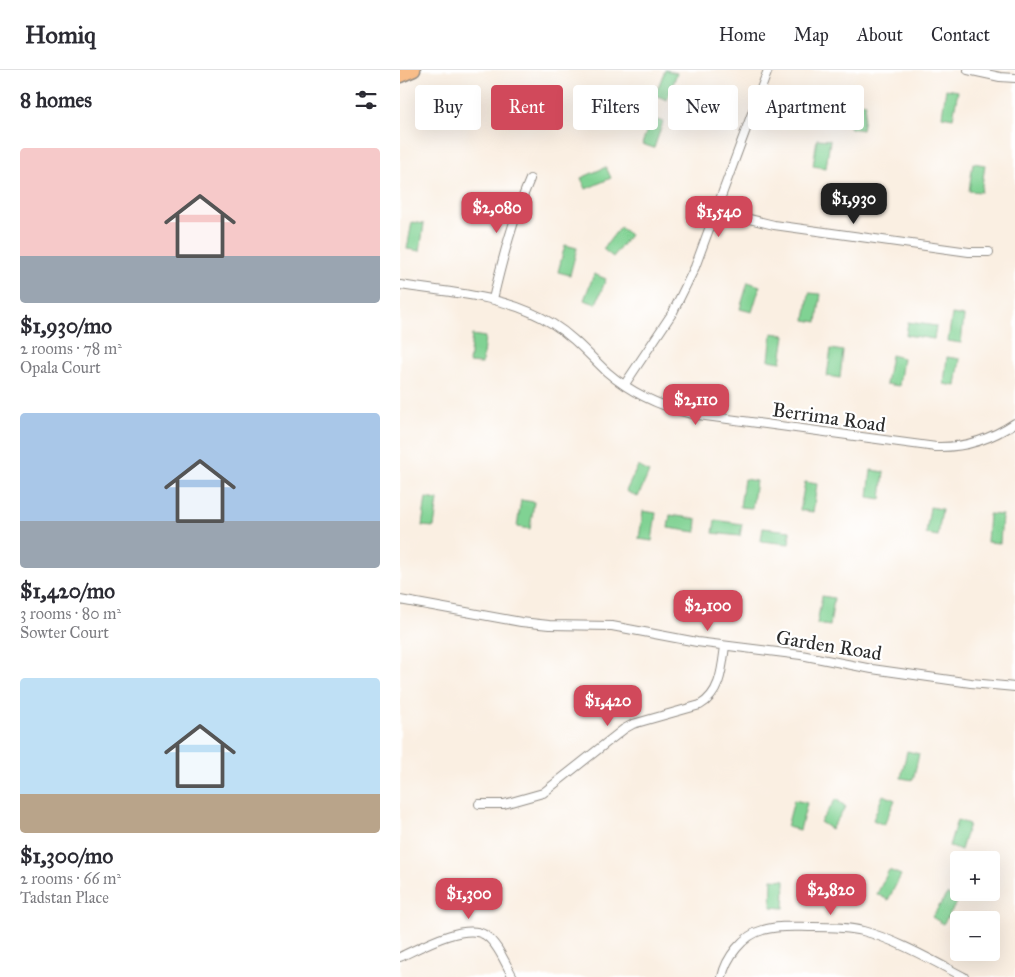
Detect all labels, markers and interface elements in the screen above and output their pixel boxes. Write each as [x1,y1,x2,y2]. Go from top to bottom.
text: Homiq [25,20,96,50]
text: Home [719,24,766,46]
text: Map [794,24,829,46]
text: About [857,24,903,46]
text: Contact [931,24,990,46]
chip: Buy [415,85,481,130]
chip: Rent [491,85,563,130]
chip: Filters [573,85,658,130]
chip: New [668,85,738,130]
chip: Apartment [748,85,864,130]
icon: filters [352,86,380,114]
text: 8 homes [20,87,92,113]
icon: home [155,181,245,271]
pin: $1,930 [813,182,895,225]
text: $1,930 [832,189,876,208]
pin: $2,080 [456,191,538,234]
pin: $1,540 [678,196,760,238]
text: $2,080 [472,198,522,217]
text: $1,540 [696,202,742,221]
text: $1,930/mo [20,313,112,339]
text: 2 rooms · 78 m² [20,339,122,358]
text: Opala Court [20,358,101,377]
pin: $2,110 [655,384,737,426]
text: $2,110 [674,390,718,409]
street label: Berrima Road [771,397,887,437]
icon: home [155,446,245,536]
text: $1,420/mo [20,578,115,604]
pin: $2,100 [667,590,749,632]
text: $2,100 [685,596,731,615]
text: 3 rooms · 80 m² [20,604,121,623]
text: Sowter Court [20,623,109,642]
street label: Garden Road [774,625,884,665]
pin: $1,420 [567,684,649,727]
text: $1,420 [585,691,631,710]
icon: home [155,711,245,801]
text: $1,300/mo [20,843,113,869]
map controls [950,851,1000,961]
button: + [950,851,1000,901]
text: 2 rooms · 66 m² [20,869,121,888]
pin: $2,820 [790,874,872,916]
pin: $1,300 [428,878,510,920]
text: $2,820 [807,880,855,899]
text: $1,300 [446,884,492,903]
text: Tadstan Place [20,888,109,907]
button: − [950,911,1000,961]

